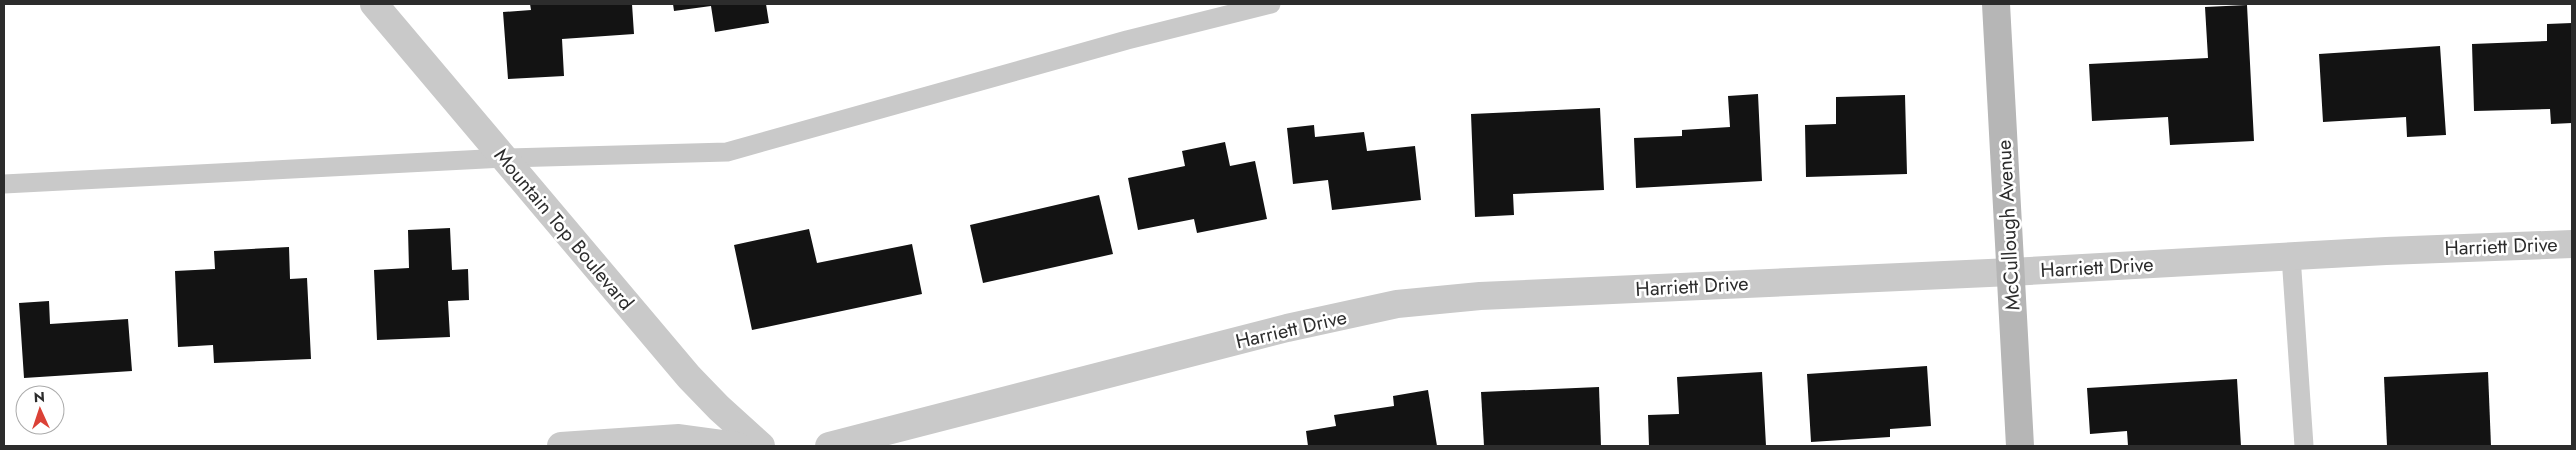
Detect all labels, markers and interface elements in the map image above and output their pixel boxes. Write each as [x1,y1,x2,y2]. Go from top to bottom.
street label: McCullough Avenue [1990,139,2027,311]
street label: Mountain Top Boulevard [487,142,640,317]
street label: Harriett Drive [2444,230,2558,263]
street label: Harriett Drive [2040,250,2154,285]
street label: Harriett Drive [1635,269,1749,304]
street label: Harriett Drive [1233,303,1350,356]
north arrow [15,385,65,435]
text: N [33,387,45,407]

